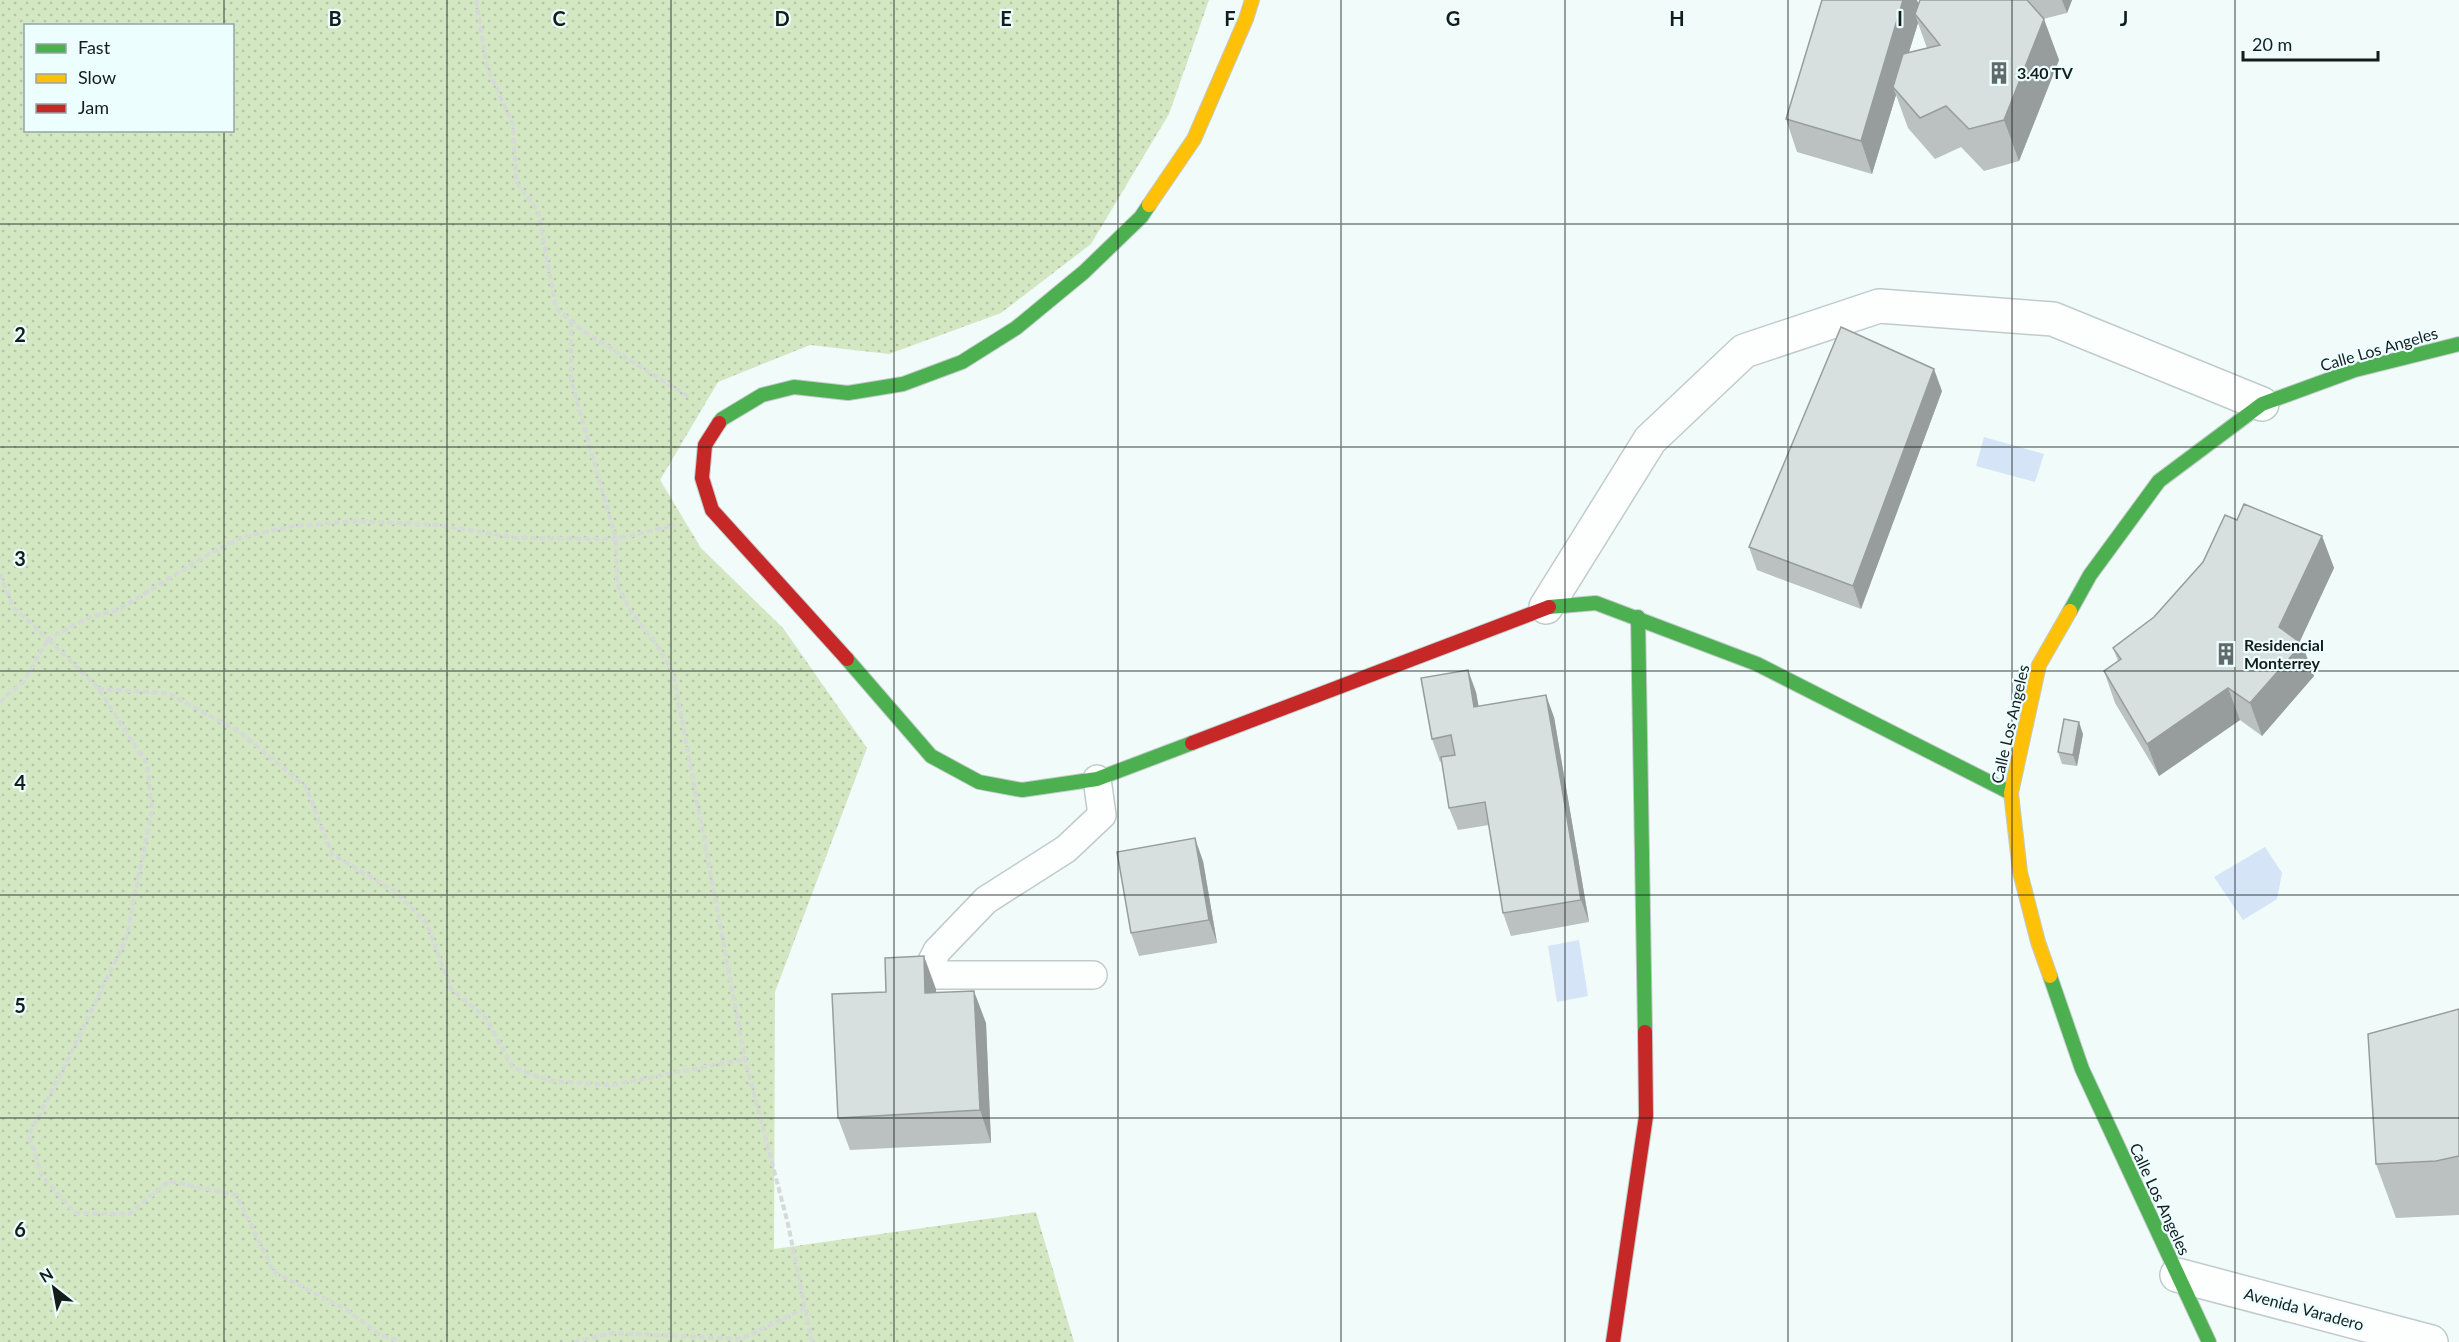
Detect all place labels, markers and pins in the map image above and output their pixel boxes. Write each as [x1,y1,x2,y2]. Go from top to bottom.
building icon: 3.40 TV [1986,60,2012,86]
place label: 3.40 TV [2017,63,2074,82]
place label: Residencial Monterrey [2244,635,2324,672]
building icon: Residencial Monterrey [2213,641,2239,667]

